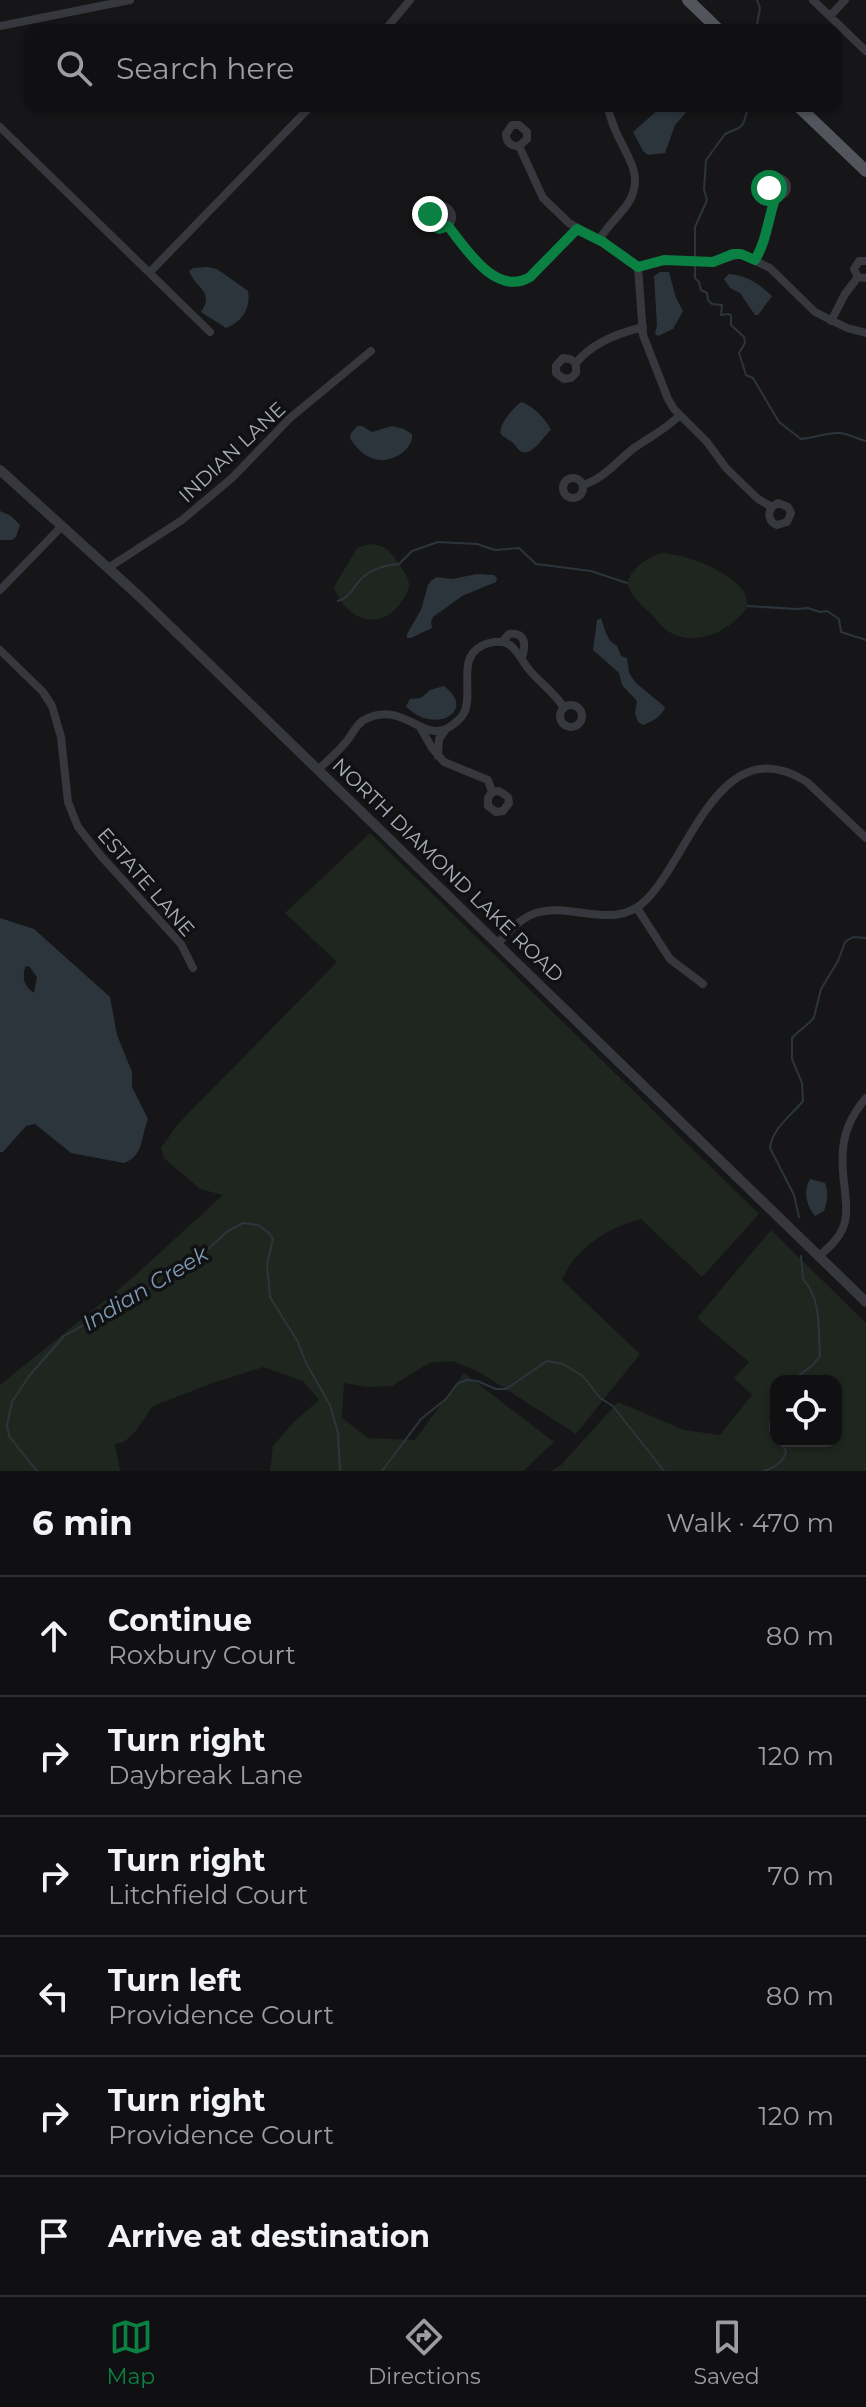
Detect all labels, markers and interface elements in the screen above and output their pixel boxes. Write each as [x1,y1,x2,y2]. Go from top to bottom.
search box [24,24,842,112]
icon: search [52,46,96,90]
text: Search here [116,50,294,87]
route start [751,170,787,206]
route end [412,196,448,232]
street label: INDIAN LANE [174,397,290,507]
street label: NORTH DIAMOND LAKE ROAD [327,753,569,987]
street label: ESTATE LANE [92,823,200,941]
water label: Indian Creek [77,1240,214,1337]
map controls [770,1375,842,1447]
button: locate [770,1375,842,1447]
text: 6 min [32,1502,133,1544]
text: Walk · 470 m [666,1507,834,1539]
text: Continue [108,1602,252,1639]
icon: ahead [32,1614,76,1658]
text: 80 m [766,1620,834,1652]
text: Roxbury Court [108,1639,296,1671]
text: Turn right [108,1722,265,1759]
icon: right [32,1734,76,1778]
text: 120 m [758,1740,834,1772]
text: Daybreak Lane [108,1759,303,1791]
text: Turn right [108,1842,265,1879]
icon: right [32,1854,76,1898]
text: 70 m [768,1860,834,1892]
text: Litchfield Court [108,1879,308,1911]
text: Turn left [108,1962,241,1999]
icon: left [32,1974,76,2018]
text: 80 m [766,1980,834,2012]
text: Providence Court [108,1999,334,2031]
text: Turn right [108,2082,265,2119]
icon: right [32,2094,76,2138]
text: 120 m [758,2100,834,2132]
text: Providence Court [108,2119,334,2151]
icon: arrive [32,2214,76,2258]
text: Arrive at destination [108,2218,430,2255]
tab: Map [106,2315,155,2390]
tab: Directions [368,2315,481,2390]
tab: Saved [694,2315,760,2390]

